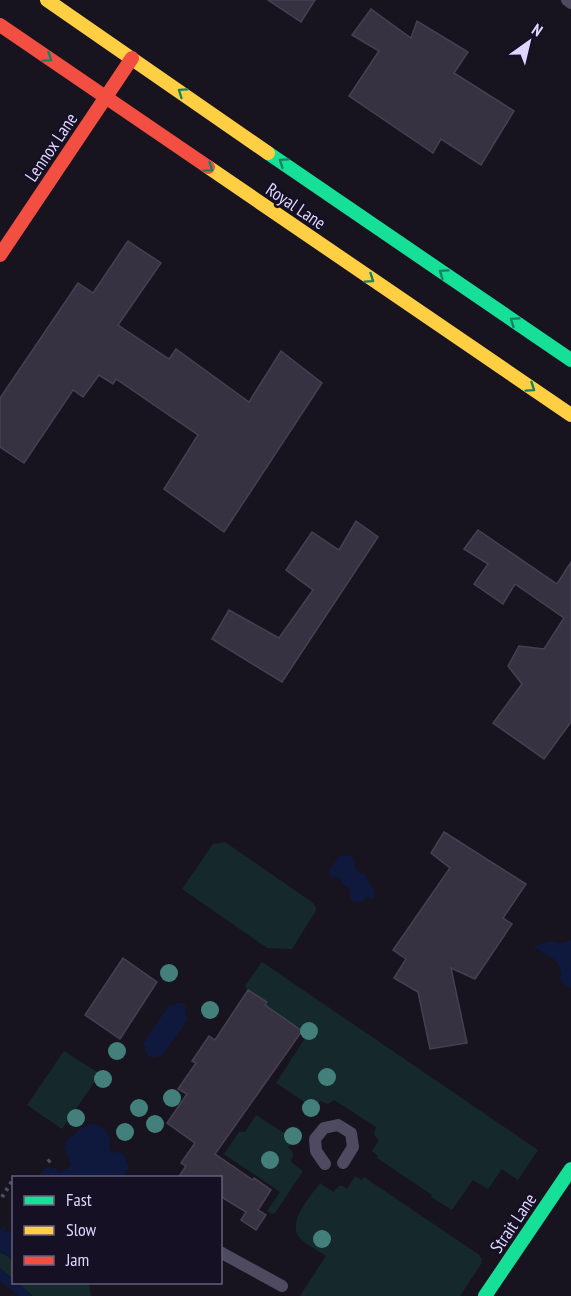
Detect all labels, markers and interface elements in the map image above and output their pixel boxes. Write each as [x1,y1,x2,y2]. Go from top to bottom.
north arrow [499,12,559,72]
text: N [528,19,547,40]
one-way arrow [42,51,53,62]
one-way arrow [177,88,188,99]
street label: Lennox Lane [20,108,82,186]
one-way arrow [278,158,289,169]
one-way arrow [203,161,214,172]
street label: Royal Lane [262,178,330,234]
one-way arrow [439,269,450,280]
one-way arrow [364,272,375,283]
one-way arrow [509,317,520,328]
one-way arrow [525,381,536,392]
legend [12,1176,222,1284]
text: Fast [66,1188,92,1211]
street label: Strait Lane [485,1189,541,1257]
text: Slow [66,1218,97,1241]
text: Jam [65,1248,89,1271]

